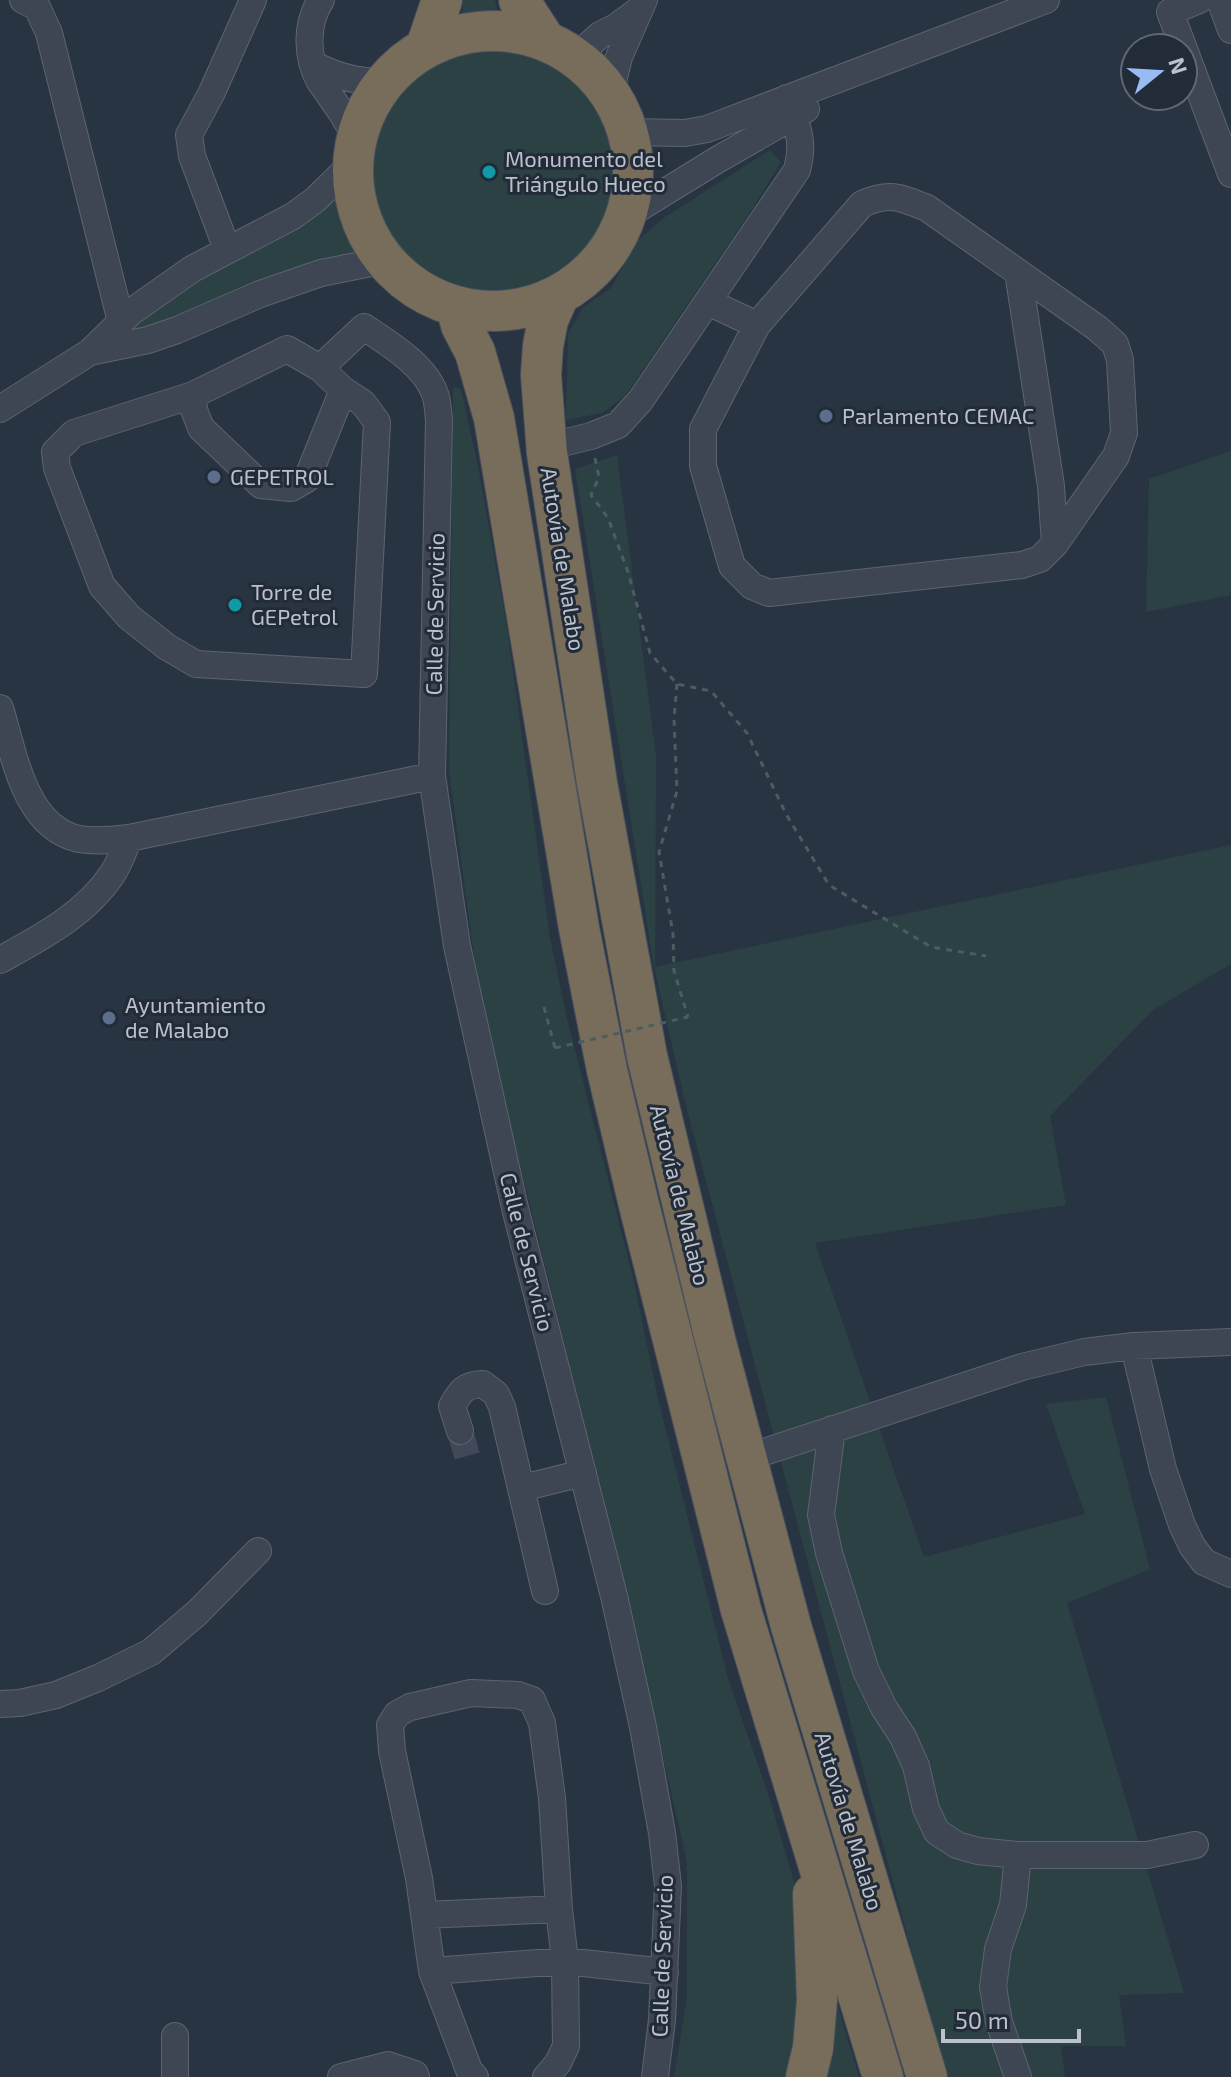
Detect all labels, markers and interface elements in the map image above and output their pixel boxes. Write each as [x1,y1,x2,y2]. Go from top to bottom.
north arrow [1119,32,1199,112]
text: N [1164,54,1194,77]
place label: Monumento del Triángulo Hueco [505,145,666,196]
marker: Monumento del Triángulo Hueco [480,163,498,181]
place label: Parlamento CEMAC [842,402,1034,428]
marker: Parlamento CEMAC [817,407,835,425]
place label: GEPETROL [230,463,334,489]
street label: Autovía de Malabo [537,465,591,652]
marker: GEPETROL [205,468,223,486]
street label: Calle de Servicio [420,532,448,695]
place label: Torre de GEPetrol [251,578,338,629]
marker: Torre de GEPetrol [226,596,244,614]
place label: Ayuntamiento de Malabo [125,991,266,1042]
marker: Ayuntamiento de Malabo [100,1009,118,1027]
street label: Autovía de Malabo [646,1102,716,1288]
street label: Calle de Servicio [496,1170,560,1334]
street label: Autovía de Malabo [810,1728,889,1913]
street label: Calle de Servicio [645,1874,677,2038]
scale bar [943,1993,1079,2043]
text: 50 m [955,2005,1009,2034]

